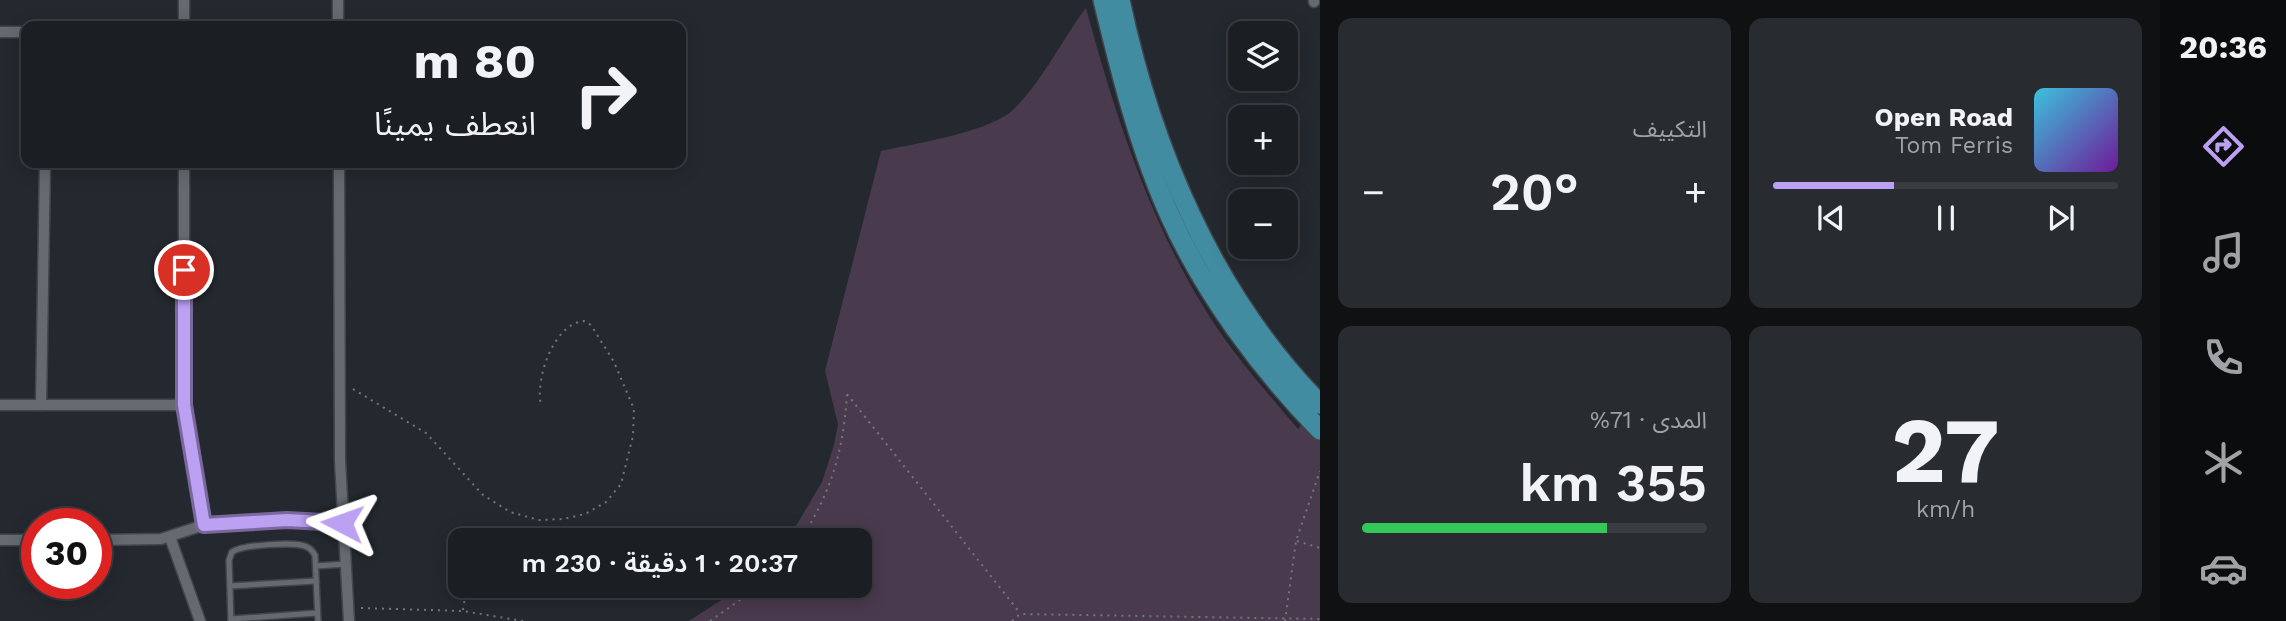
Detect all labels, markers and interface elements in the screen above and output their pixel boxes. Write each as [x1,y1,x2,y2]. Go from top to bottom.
map controls [1228,21,1298,259]
button: layers [1228,21,1298,91]
text: 20:36 [2179,28,2267,66]
text: 80 m [414,32,536,90]
icon: right [560,49,651,140]
text: Open Road [1875,102,2013,132]
text: انعطف يمينًا [374,105,536,143]
button: + [1228,105,1298,175]
text: التكييف [1633,116,1707,143]
icon: directions [2199,122,2248,171]
text: Tom Ferris [1895,132,2013,159]
text: 20° [1490,162,1579,223]
text: − [1362,170,1385,214]
text: + [1684,170,1707,214]
button: − [1228,189,1298,259]
icon: previous [1812,199,1850,237]
icon: pause [1927,199,1965,237]
icon: next [2042,199,2080,237]
icon: music [2199,228,2248,277]
pin [154,240,214,300]
icon: arrive [165,251,203,289]
icon: phone [2199,333,2248,382]
text: 27 [1892,397,1999,504]
text: المدى · 71% [1590,407,1707,434]
icon: climate [2199,438,2248,487]
text: 355 km [1519,453,1707,514]
position arrow [305,486,379,560]
text: km/h [1916,496,1975,523]
speed limit sign: 30 [21,508,112,599]
icon: car [2199,544,2248,593]
text: 20:37 · 1 دقيقة · 230 m [522,548,798,578]

